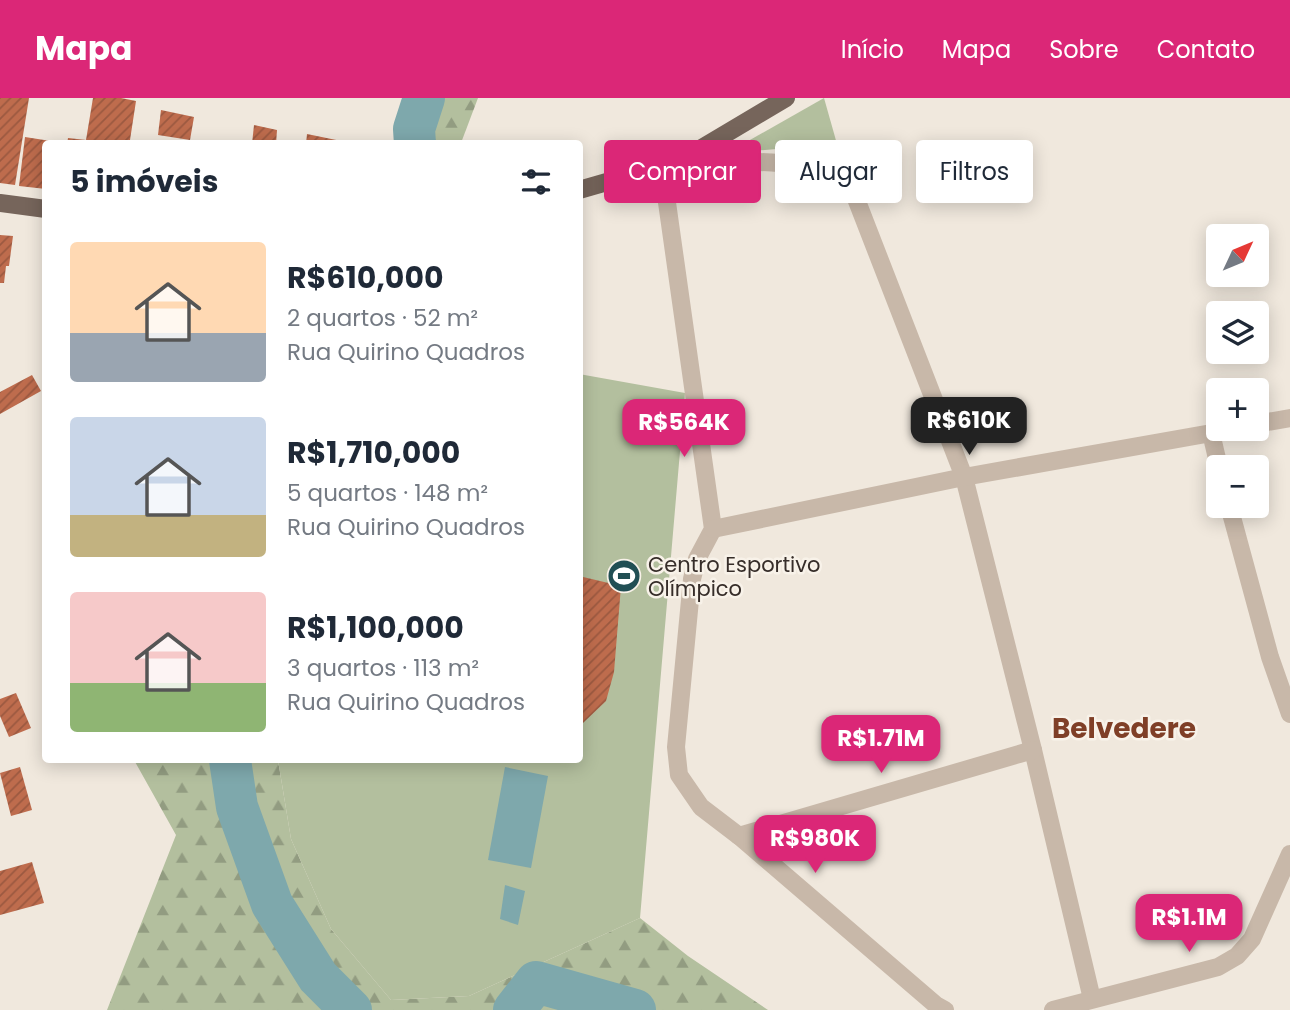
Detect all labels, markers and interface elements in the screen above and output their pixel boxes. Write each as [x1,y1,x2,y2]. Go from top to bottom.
text: Mapa [35,25,133,72]
text: Início [841,33,904,66]
text: Mapa [942,33,1011,66]
text: Sobre [1049,33,1119,66]
text: Contato [1157,33,1255,66]
chip: Comprar [604,140,761,203]
chip: Alugar [775,140,902,203]
chip: Filtros [916,140,1033,203]
text: 5 imóveis [70,160,218,203]
icon: filters [517,163,555,201]
north arrow [1206,224,1269,287]
map controls [1206,224,1269,518]
text: R$610,000 [287,256,444,299]
icon: home [126,270,210,354]
button: layers [1206,301,1269,364]
text: 2 quartos · 52 m² [287,302,478,334]
text: Rua Quirino Quadros [287,336,525,368]
button: + [1206,378,1269,441]
pin: R$610K [912,398,1026,457]
pin: R$564K [627,400,741,459]
text: R$610K [927,404,1011,436]
text: R$564K [638,406,730,438]
text: R$1,710,000 [287,431,460,474]
icon: home [126,445,210,529]
button: − [1206,455,1269,518]
text: 5 quartos · 148 m² [287,477,488,509]
text: Rua Quirino Quadros [287,511,525,543]
place label: Centro Esportivo Olímpico [648,550,820,603]
sports icon: Centro Esportivo Olímpico [605,557,643,595]
text: R$1,100,000 [287,606,464,649]
icon: home [126,620,210,704]
text: 3 quartos · 113 m² [287,652,479,684]
text: Rua Quirino Quadros [287,686,525,718]
district label: Belvedere [1052,709,1196,748]
pin: R$1.71M [816,716,946,775]
text: R$1.71M [837,722,925,754]
pin: R$980K [758,816,872,875]
text: R$980K [770,822,860,854]
pin: R$1.1M [1132,894,1246,954]
text: R$1.1M [1151,901,1227,933]

